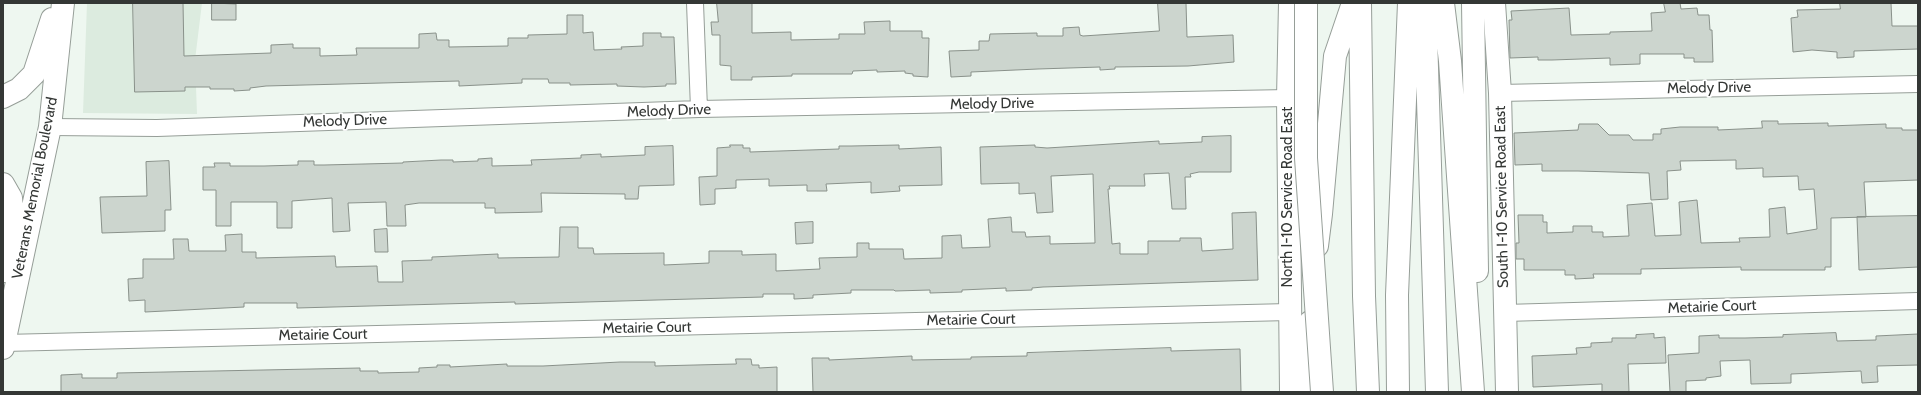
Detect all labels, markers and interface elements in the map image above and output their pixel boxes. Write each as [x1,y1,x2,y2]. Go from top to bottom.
street label: Melody Drive [1667,78,1751,98]
street label: Melody Drive [950,94,1034,114]
street label: Veterans Memorial Boulevard [9,95,61,281]
street label: Melody Drive [627,101,711,121]
street label: South I-10 Service Road East [1491,106,1513,288]
street label: North I-10 Service Road East [1279,107,1297,287]
street label: Melody Drive [303,111,387,131]
street label: Metairie Court [1667,296,1757,318]
street label: Metairie Court [926,310,1016,330]
street label: Metairie Court [602,318,692,338]
street label: Metairie Court [278,325,368,345]

